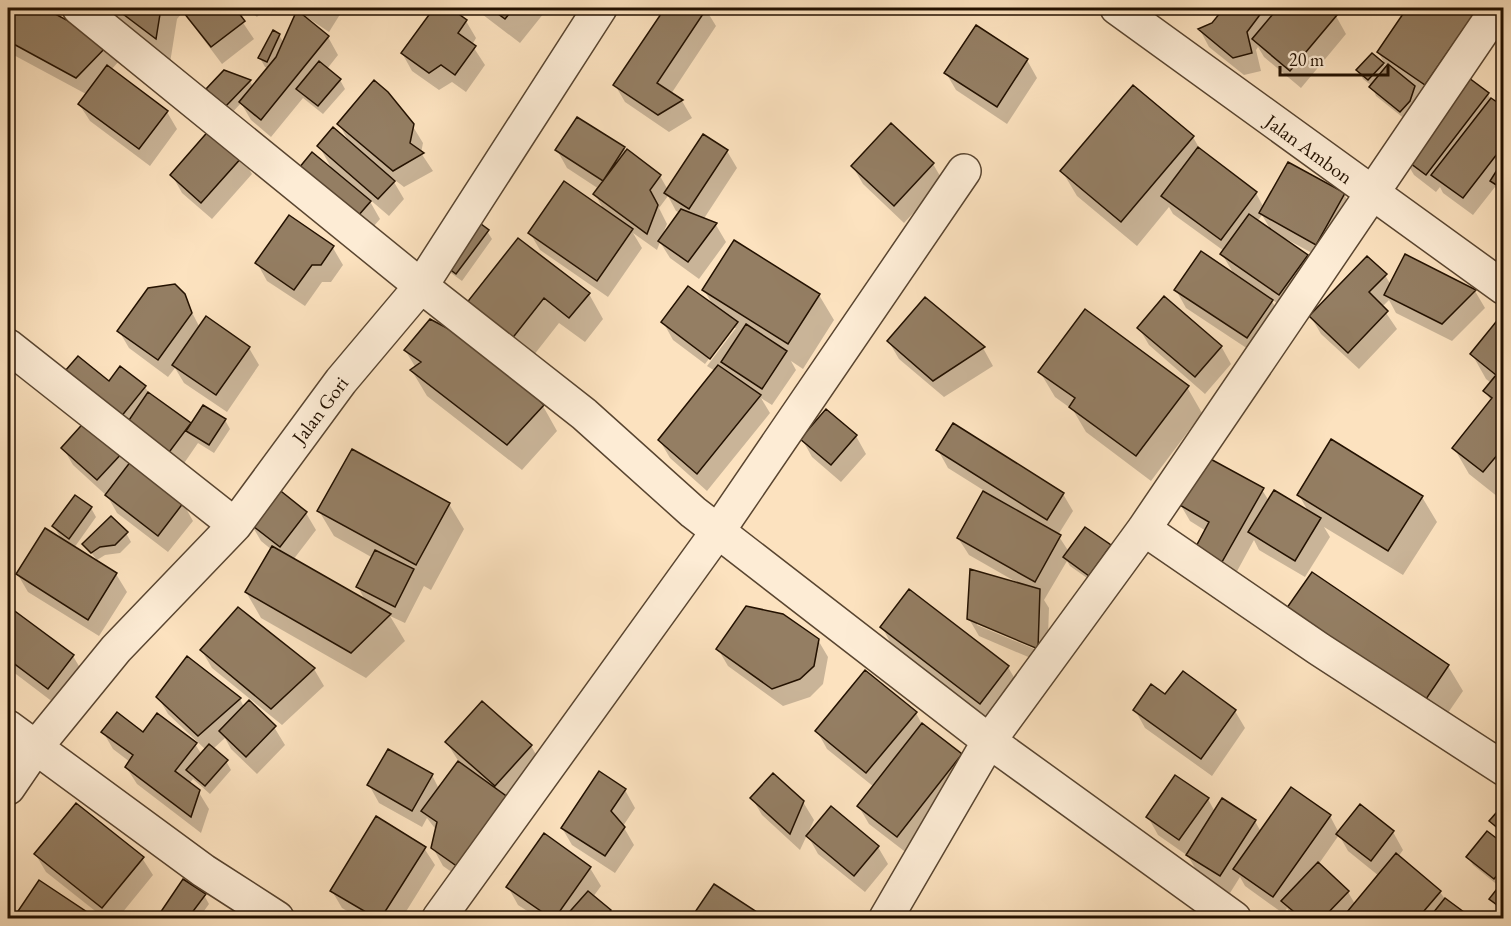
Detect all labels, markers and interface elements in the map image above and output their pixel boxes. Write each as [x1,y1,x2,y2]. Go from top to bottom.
scale bar [1280,39,1388,77]
text: 20 m [1289,48,1324,71]
street label: Jalan Ambon [1258,107,1358,190]
street label: Jalan Gori [285,371,354,451]

